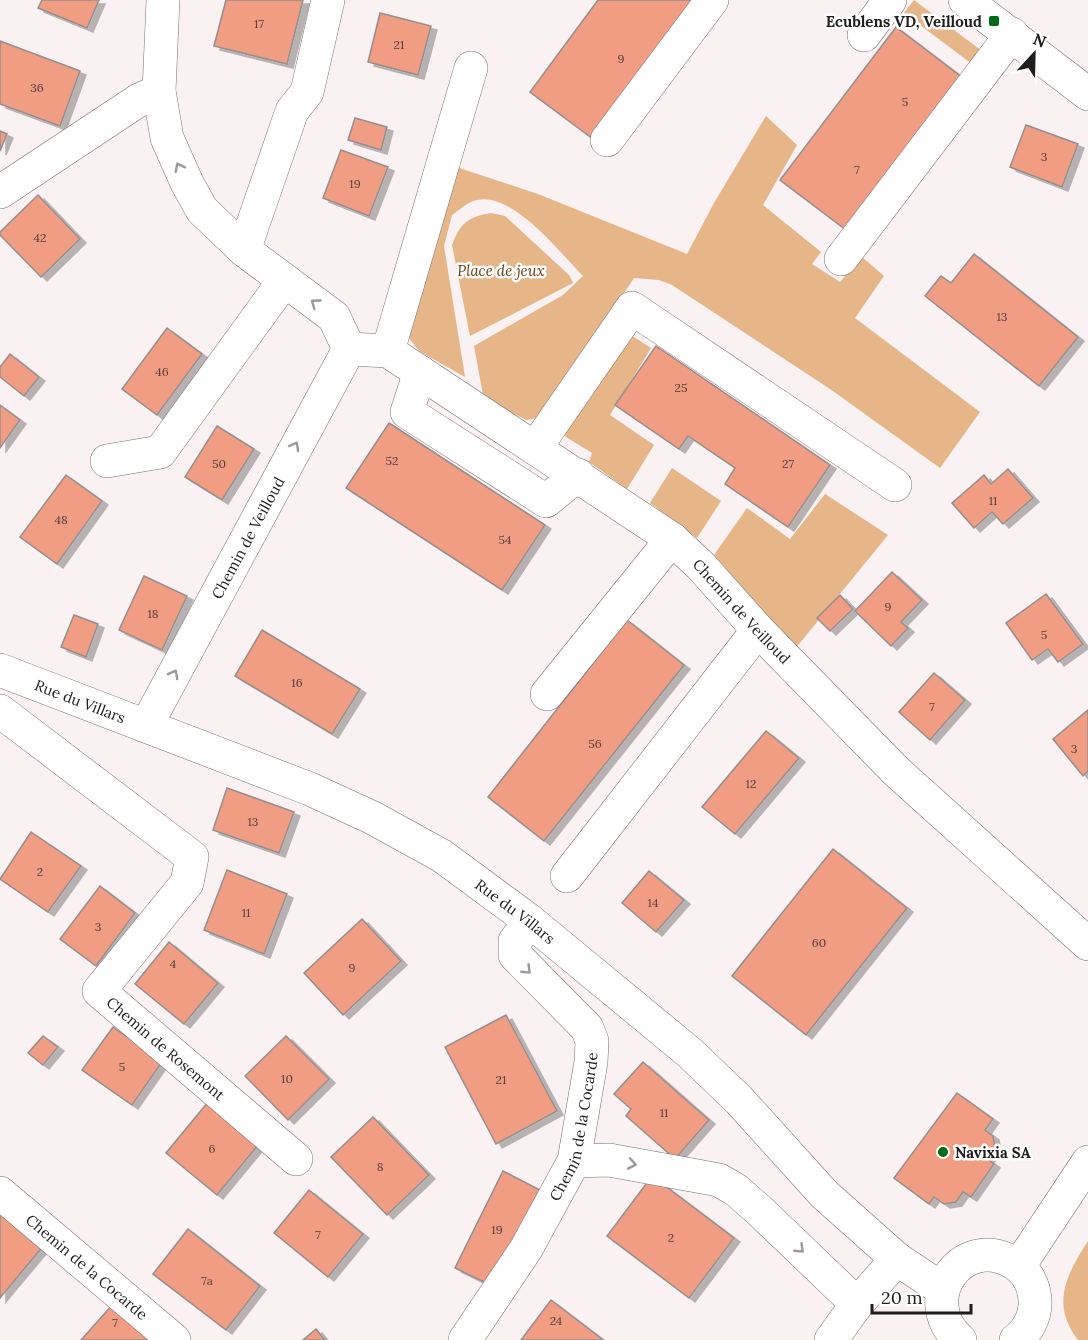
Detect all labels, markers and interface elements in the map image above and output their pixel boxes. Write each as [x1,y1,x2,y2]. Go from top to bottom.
place label: Ecublens VD, Veilloud [826,12,982,31]
marker: Ecublens VD, Veilloud [987,14,1001,28]
house number: 17 [254,16,264,31]
north arrow [1004,24,1064,84]
text: N [1030,29,1049,52]
house number: 21 [394,37,404,52]
house number: 9 [618,51,625,66]
house number: 36 [30,80,44,95]
house number: 5 [902,94,908,109]
house number: 3 [1041,149,1048,164]
house number: 7 [854,162,860,177]
one-way arrow [175,163,186,174]
house number: 19 [349,176,361,191]
house number: 42 [34,230,46,245]
park label: Place de jeux [457,261,545,280]
one-way arrow [310,300,321,311]
house number: 13 [996,309,1008,324]
house number: 46 [155,364,169,379]
house number: 25 [675,380,687,395]
one-way arrow [288,442,300,453]
house number: 52 [386,453,398,468]
house number: 50 [212,456,226,471]
house number: 27 [782,456,794,471]
street label: Chemin de Veilloud [207,473,288,602]
house number: 11 [989,493,997,508]
house number: 48 [54,512,68,527]
house number: 54 [498,532,512,547]
street label: Chemin de Veilloud [689,554,795,667]
house number: 9 [885,599,892,614]
house number: 18 [147,606,159,621]
house number: 5 [1041,627,1047,642]
one-way arrow [167,670,178,680]
street label: Rue du Villars [32,675,128,727]
house number: 16 [291,675,303,690]
house number: 7 [929,699,935,714]
house number: 56 [588,736,602,751]
house number: 3 [1071,741,1078,756]
house number: 12 [746,776,756,791]
house number: 13 [247,814,259,829]
house number: 2 [37,864,43,879]
street label: Rue du Villars [472,875,559,948]
house number: 14 [648,895,659,910]
house number: 11 [242,905,250,920]
house number: 3 [95,919,102,934]
house number: 60 [812,935,826,950]
house number: 4 [170,956,177,971]
house number: 9 [349,960,356,975]
one-way arrow [520,962,531,973]
street label: Chemin de Rosemont [103,992,229,1104]
street label: Chemin de la Cocarde [545,1052,601,1204]
house number: 5 [119,1059,125,1074]
house number: 10 [281,1071,293,1086]
house number: 21 [496,1072,506,1087]
house number: 11 [660,1105,668,1120]
house number: 6 [209,1141,216,1156]
place label: Navixia SA [955,1143,1031,1162]
marker: Navixia SA [936,1145,950,1159]
one-way arrow [627,1157,637,1170]
house number: 8 [377,1159,384,1174]
street label: Chemin de la Cocarde [22,1210,152,1323]
house number: 19 [491,1222,503,1237]
house number: 7 [315,1227,321,1242]
house number: 2 [668,1230,674,1245]
one-way arrow [793,1242,804,1253]
house number: 7a [201,1273,213,1288]
scale bar [872,1277,971,1315]
text: 20 m [881,1286,923,1309]
house number: 24 [550,1313,563,1328]
house number: 7 [112,1315,118,1330]

